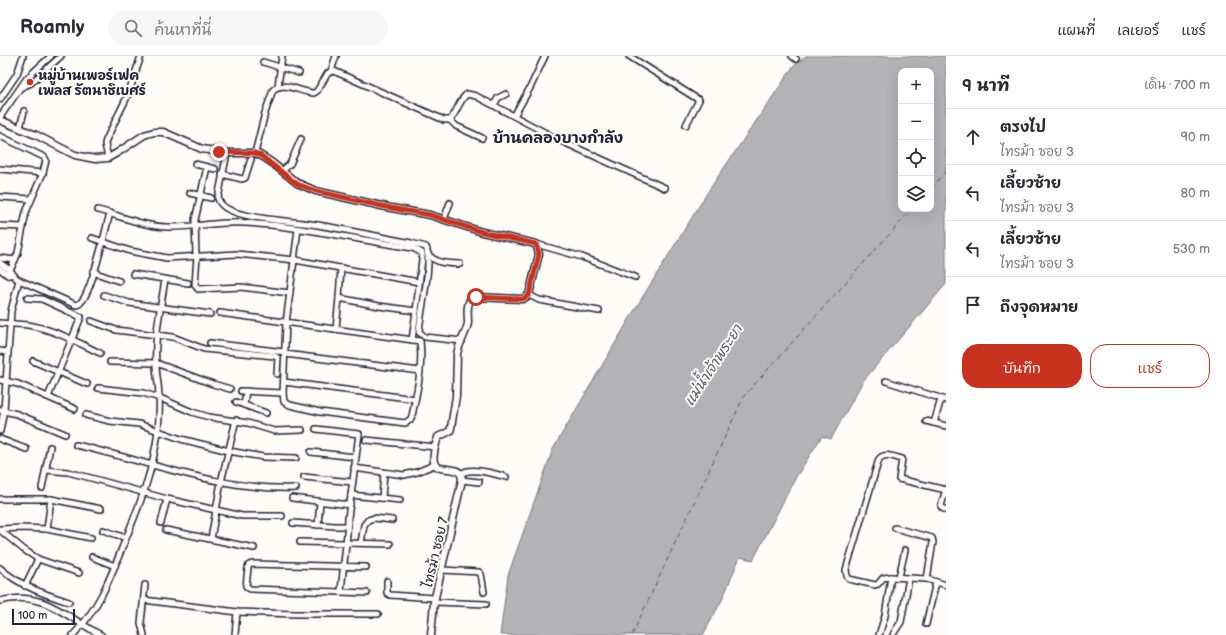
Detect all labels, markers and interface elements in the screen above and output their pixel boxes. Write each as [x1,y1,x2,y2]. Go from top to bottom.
search box [108,10,388,46]
text: Roamly [20,16,84,39]
icon: search [122,17,144,39]
text: ค้นหาที่นี่ [154,21,211,40]
text: แผนที่ [1057,22,1095,39]
text: เลเยอร์ [1117,22,1159,39]
text: แชร์ [1181,22,1206,39]
place label: หมู่บ้านเพอร์เฟค เพลส รัตนาธิเบศร์ [38,67,146,99]
map controls [898,68,934,212]
button: + [898,68,934,104]
text: 9 นาที [962,76,1009,96]
marker: หมู่บ้านเพอร์เฟค เพลส รัตนาธิเบศร์ [25,77,35,87]
text: เดิน · 700 m [1144,77,1210,93]
button: − [898,104,934,140]
text: ตรงไป [1000,118,1046,137]
icon: ahead [962,126,984,148]
district label: บ้านคลองบางกำลัง [493,128,623,148]
text: 90 m [1181,129,1210,145]
button: locate [898,140,934,176]
route end [210,143,228,161]
text: ไทรม้า ซอย 3 [1000,144,1074,160]
text: เลี้ยวซ้าย [1000,174,1061,193]
button: layers [898,176,934,212]
icon: left [962,182,984,204]
text: 80 m [1181,185,1210,201]
text: ไทรม้า ซอย 3 [1000,200,1074,216]
text: เลี้ยวซ้าย [1000,230,1061,249]
icon: left [962,238,984,260]
text: 530 m [1173,241,1210,257]
text: ไทรม้า ซอย 3 [1000,256,1074,272]
route start [467,288,485,306]
icon: arrive [962,294,984,316]
text: ถึงจุดหมาย [1000,298,1078,317]
water label: แม่น้ำเจ้าพระยา [677,318,746,409]
button: บันทึก [962,344,1082,388]
button: แชร์ [1090,344,1210,388]
street label: ไทรม้า ซอย 7 [418,514,452,590]
scale bar [12,607,75,626]
text: 100 m [18,609,47,622]

